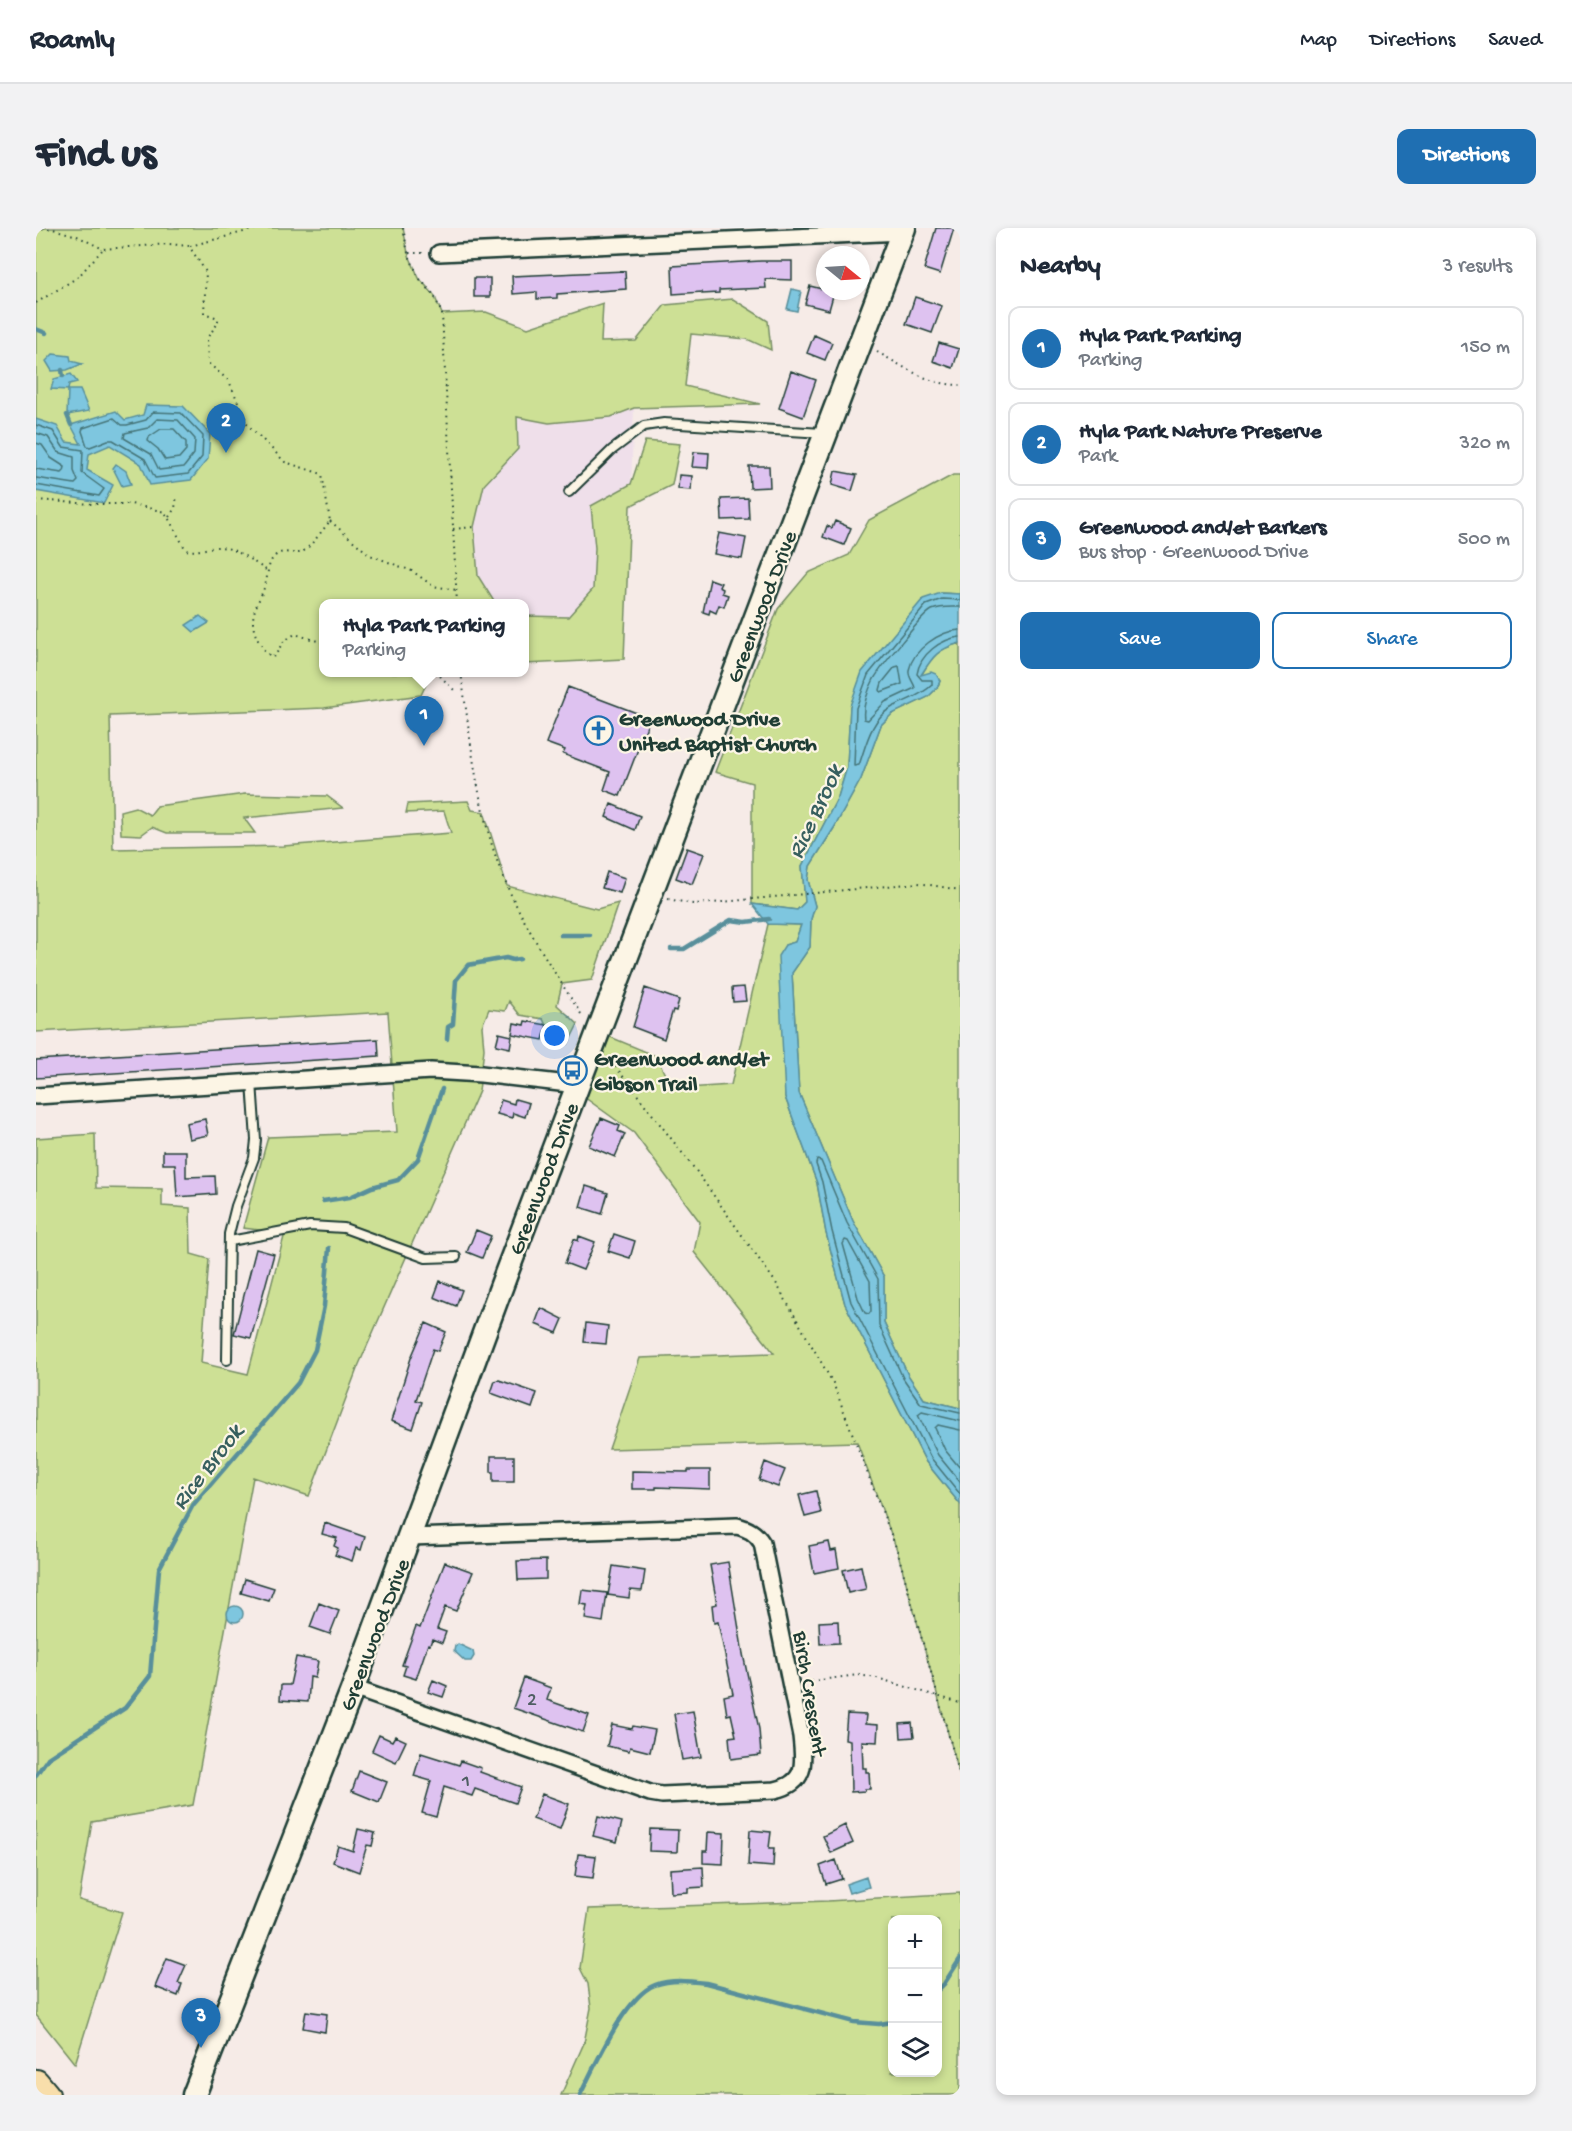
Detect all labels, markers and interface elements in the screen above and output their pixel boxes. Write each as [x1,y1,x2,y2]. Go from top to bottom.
text: Roamly [30,25,115,58]
text: Map [1300,29,1337,54]
text: Directions [1370,29,1455,54]
text: Saved [1488,29,1542,54]
button: Directions [1397,129,1536,184]
text: Find us [36,132,156,181]
north arrow [816,246,870,300]
text: Nearby [1020,252,1101,283]
text: 3 results [1443,256,1512,279]
text: Hyla Park Parking [1079,324,1242,350]
text: 1 [1037,337,1046,360]
text: 150 m [1461,337,1510,360]
text: Parking [1079,350,1142,373]
pin: 2 [206,404,246,453]
text: Hyla Park Nature Preserve [1079,420,1322,446]
text: 2 [1037,433,1046,456]
text: 320 m [1460,433,1510,456]
text: Park [1079,446,1117,469]
text: Greenwood and/et Barkers [1079,516,1327,542]
street label: Greenwood Drive [723,527,805,687]
text: 3 [1036,529,1047,552]
text: 500 m [1458,529,1510,552]
text: Bus stop · Greenwood Drive [1079,542,1308,565]
popup [319,599,529,677]
button: Save [1020,612,1260,669]
button: Share [1272,612,1512,669]
text: Hyla Park Parking [343,614,505,640]
text: Parking [343,640,406,663]
pin: 1 [404,696,444,746]
place label: Greenwood Drive United Baptist Church [619,708,817,759]
church icon: Greenwood Drive United Baptist Church [582,714,614,746]
water label: Rice Brook [783,759,852,864]
your location [540,1021,569,1050]
place label: Greenwood and/et Gibson Trail [594,1048,770,1099]
bus stop icon: Greenwood and/et Gibson Trail [557,1054,589,1086]
street label: Greenwood Drive [505,1099,587,1259]
water label: Rice Brook [166,1418,252,1517]
street label: Greenwood Drive [336,1555,418,1715]
street label: Birch Crescent [785,1629,831,1760]
house number: 2 [527,1690,537,1713]
house number: 1 [461,1771,470,1794]
map controls [888,1915,942,2077]
button: + [888,1915,942,1969]
button: − [888,1969,942,2023]
pin: 3 [182,1998,220,2048]
button: layers [888,2023,942,2077]

